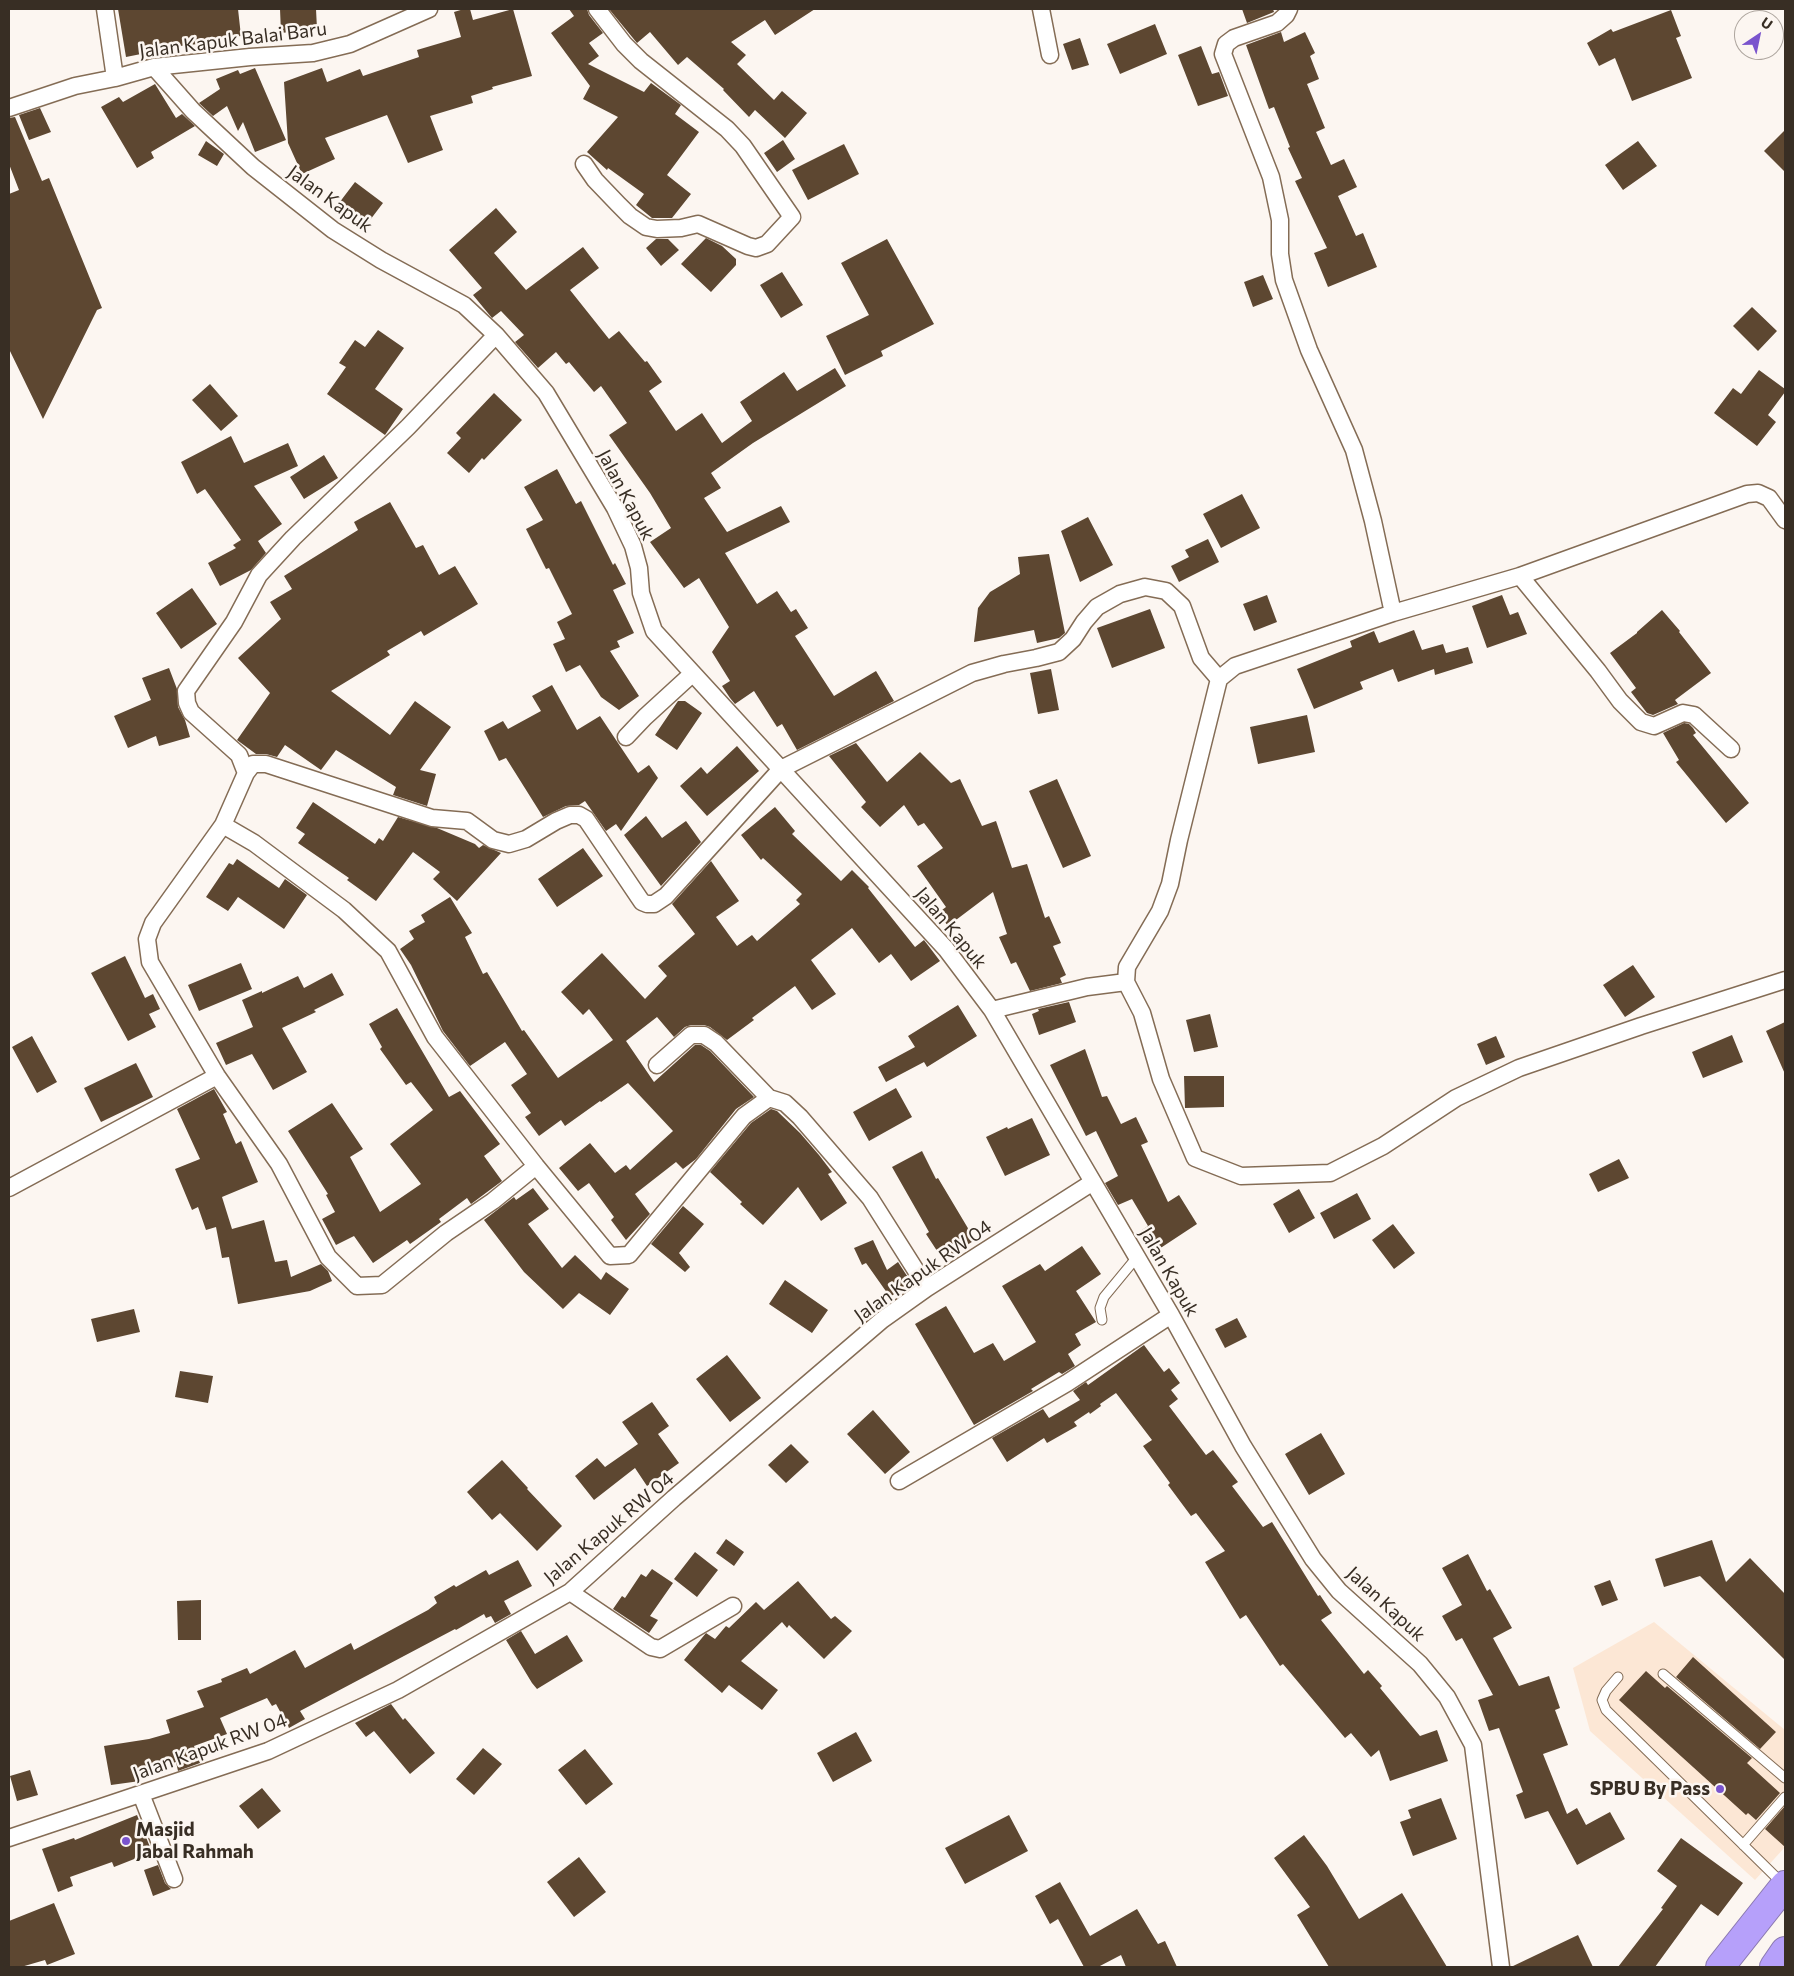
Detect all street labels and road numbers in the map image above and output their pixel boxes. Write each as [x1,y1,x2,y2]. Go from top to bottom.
street label: Jalan Kapuk Balai Baru [138,17,328,63]
street label: Jalan Kapuk [283,161,377,237]
street label: Jalan Kapuk [593,446,659,544]
street label: Jalan Kapuk [910,883,992,973]
street label: Jalan Kapuk RW 04 [850,1215,996,1327]
street label: Jalan Kapuk [1134,1223,1204,1321]
street label: Jalan Kapuk RW 04 [539,1467,679,1589]
street label: Jalan Kapuk [1342,1562,1430,1646]
street label: Jalan Kapuk RW 04 [130,1709,290,1785]

